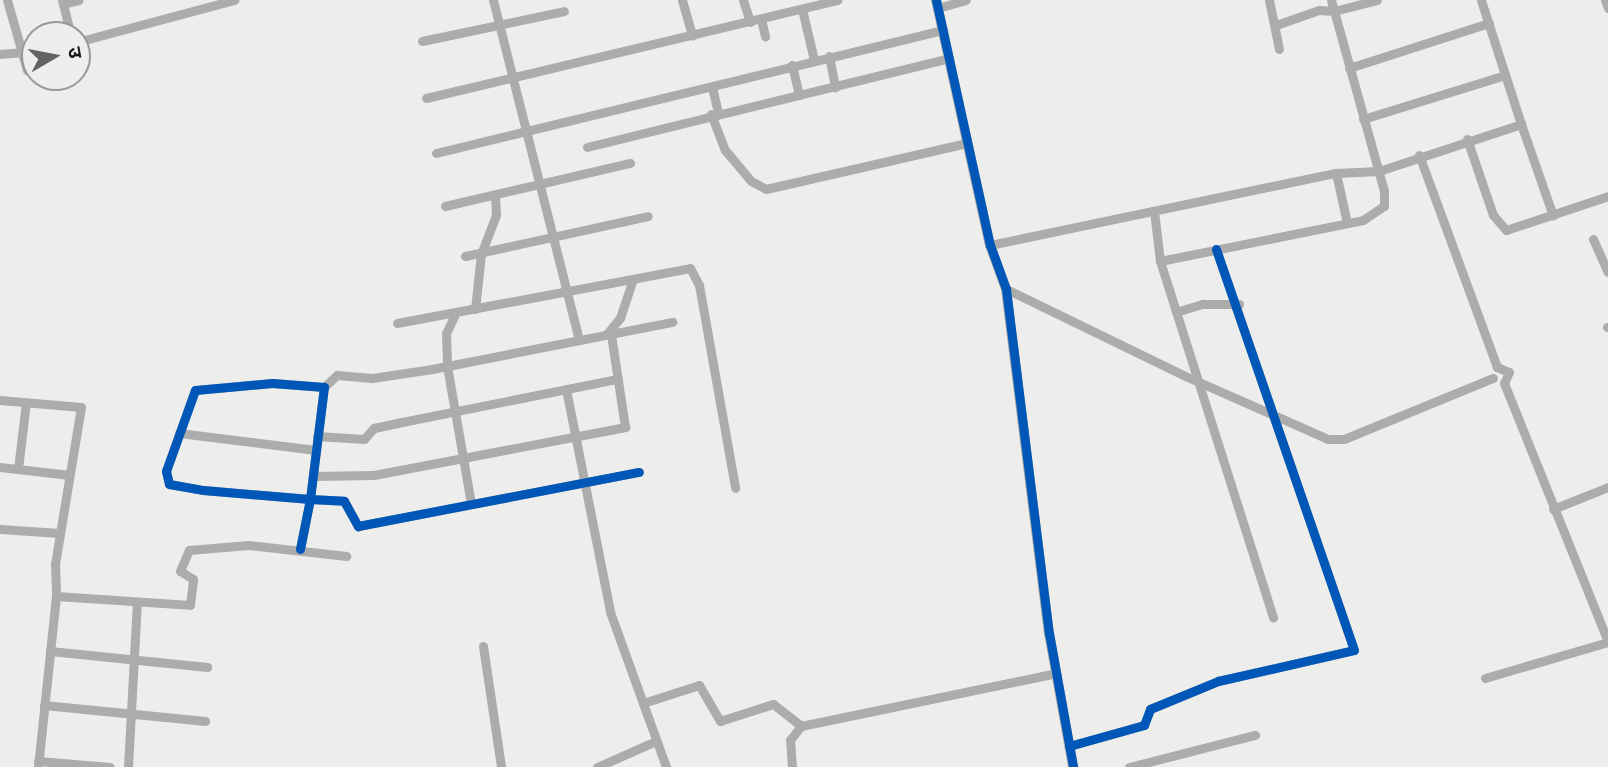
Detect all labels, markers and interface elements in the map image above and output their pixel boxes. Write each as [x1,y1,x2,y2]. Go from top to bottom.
north arrow [21,21,91,91]
text: उ [61,45,89,60]

